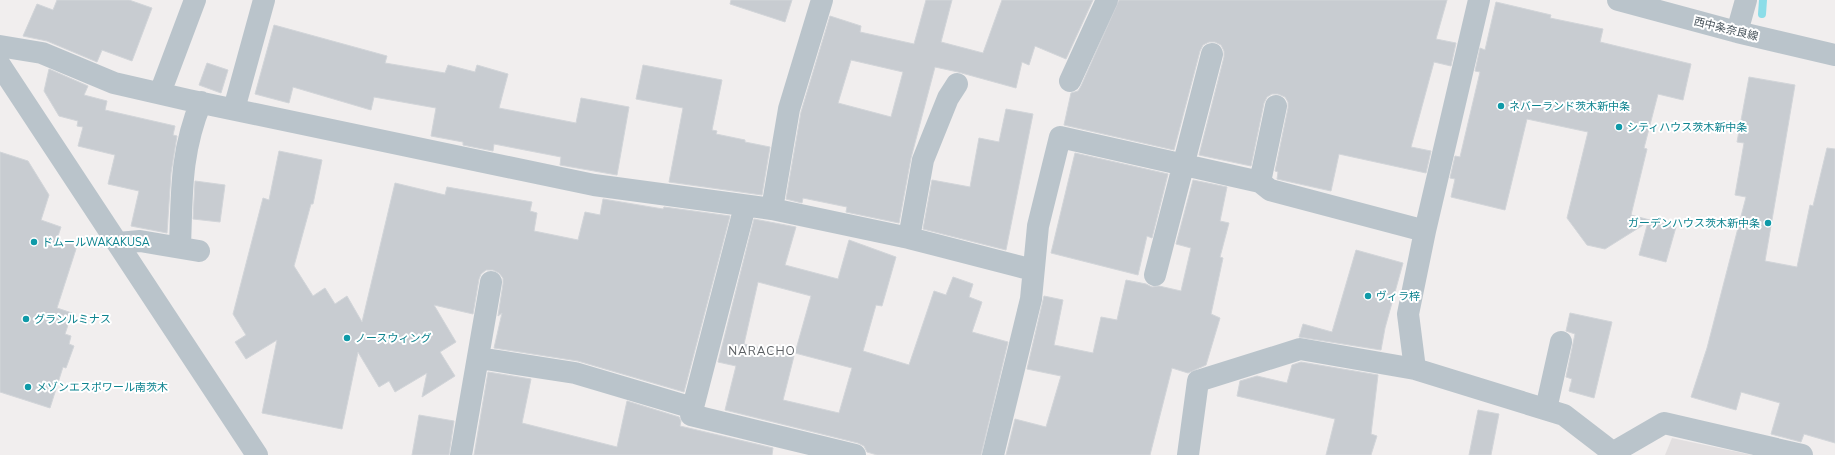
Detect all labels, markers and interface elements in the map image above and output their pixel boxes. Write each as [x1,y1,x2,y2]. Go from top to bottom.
street label: 西中条奈良線 [1692,14,1760,44]
place label: ネバーランド茨木新中条 [1509,99,1630,114]
marker: ネバーランド茨木新中条 [1496,101,1506,111]
place label: シティハウス茨木新中条 [1627,120,1747,135]
marker: シティハウス茨木新中条 [1614,122,1624,132]
place label: ガーデンハウス茨木新中条 [1628,216,1760,231]
marker: ガーデンハウス茨木新中条 [1763,218,1773,228]
place label: ドムールWAKAKUSA [42,235,150,250]
marker: ドムールWAKAKUSA [29,237,39,247]
place label: ヴィラ梓 [1376,289,1420,304]
marker: ヴィラ梓 [1363,291,1373,301]
place label: グランルミナス [34,312,111,327]
marker: グランルミナス [21,314,31,324]
place label: ノースウィング [355,331,431,346]
marker: ノースウィング [342,333,352,343]
district label: NARACHO [728,343,796,359]
place label: メゾンエスポワール南茨木 [36,380,168,395]
marker: メゾンエスポワール南茨木 [23,382,33,392]

